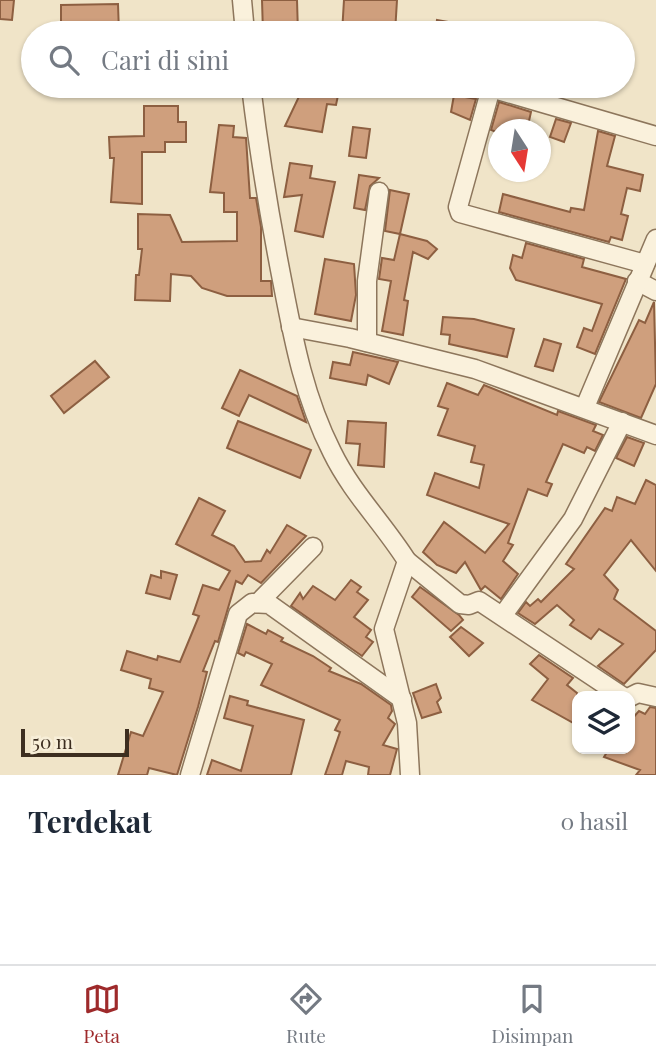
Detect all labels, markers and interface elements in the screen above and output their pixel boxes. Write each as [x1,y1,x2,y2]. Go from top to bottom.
search box [21,21,635,98]
icon: search [45,41,83,79]
text: Cari di sini [101,42,229,77]
north arrow [488,119,551,182]
map controls [572,691,635,754]
button: layers [572,691,635,754]
scale bar [21,726,130,758]
text: 50 m [32,728,73,754]
text: Terdekat [28,801,152,841]
text: 0 hasil [561,805,628,836]
tab: Peta [83,980,121,1048]
tab: Rute [286,980,326,1048]
tab: Disimpan [491,980,573,1048]

